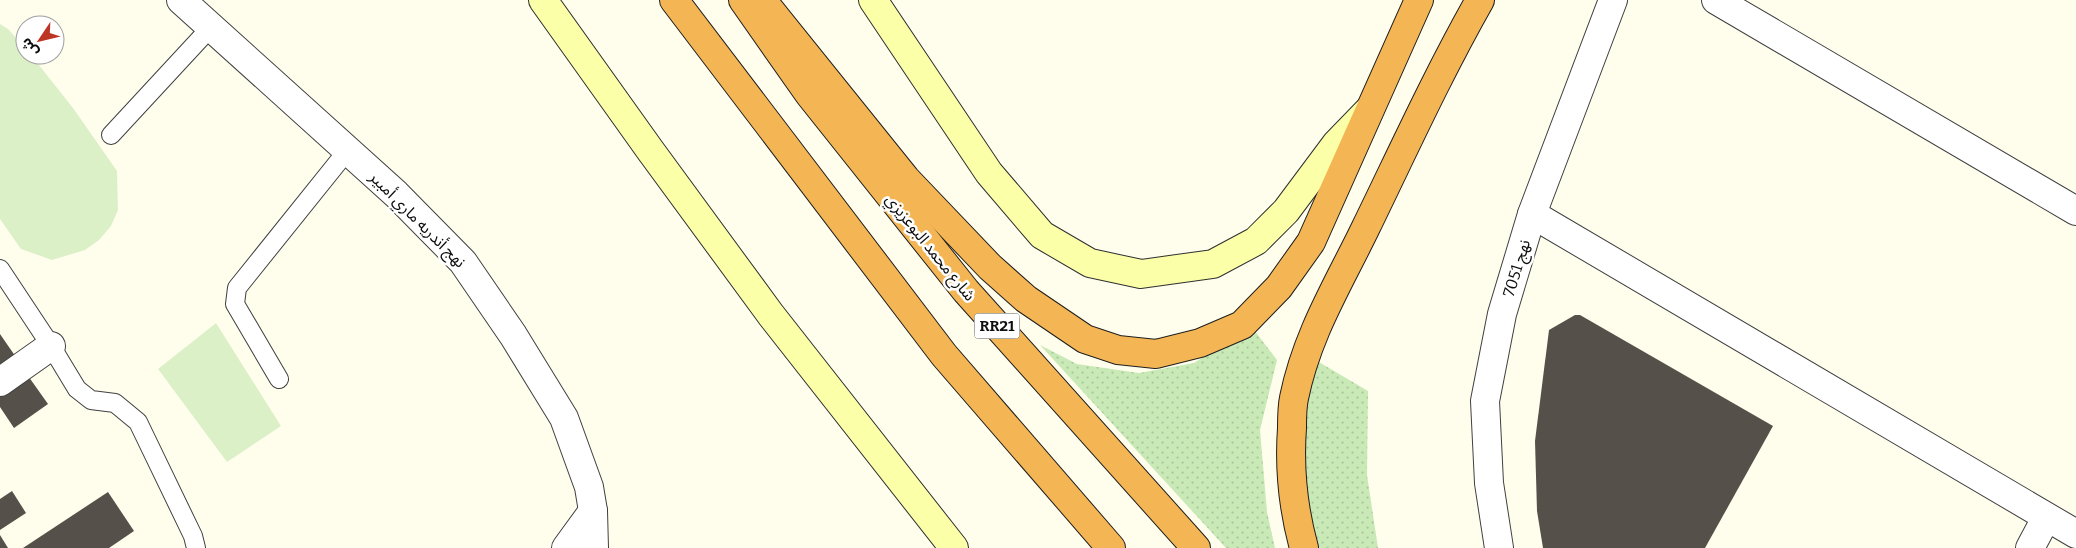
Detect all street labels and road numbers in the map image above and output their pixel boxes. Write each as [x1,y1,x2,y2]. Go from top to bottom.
street label: نهج أندريه ماري أمبير [363,167,470,273]
street label: شارع محمد البوعزيزي [879,190,980,307]
street label: نهج 7051 [1499,237,1537,300]
road number: RR21 [974,314,1020,338]

